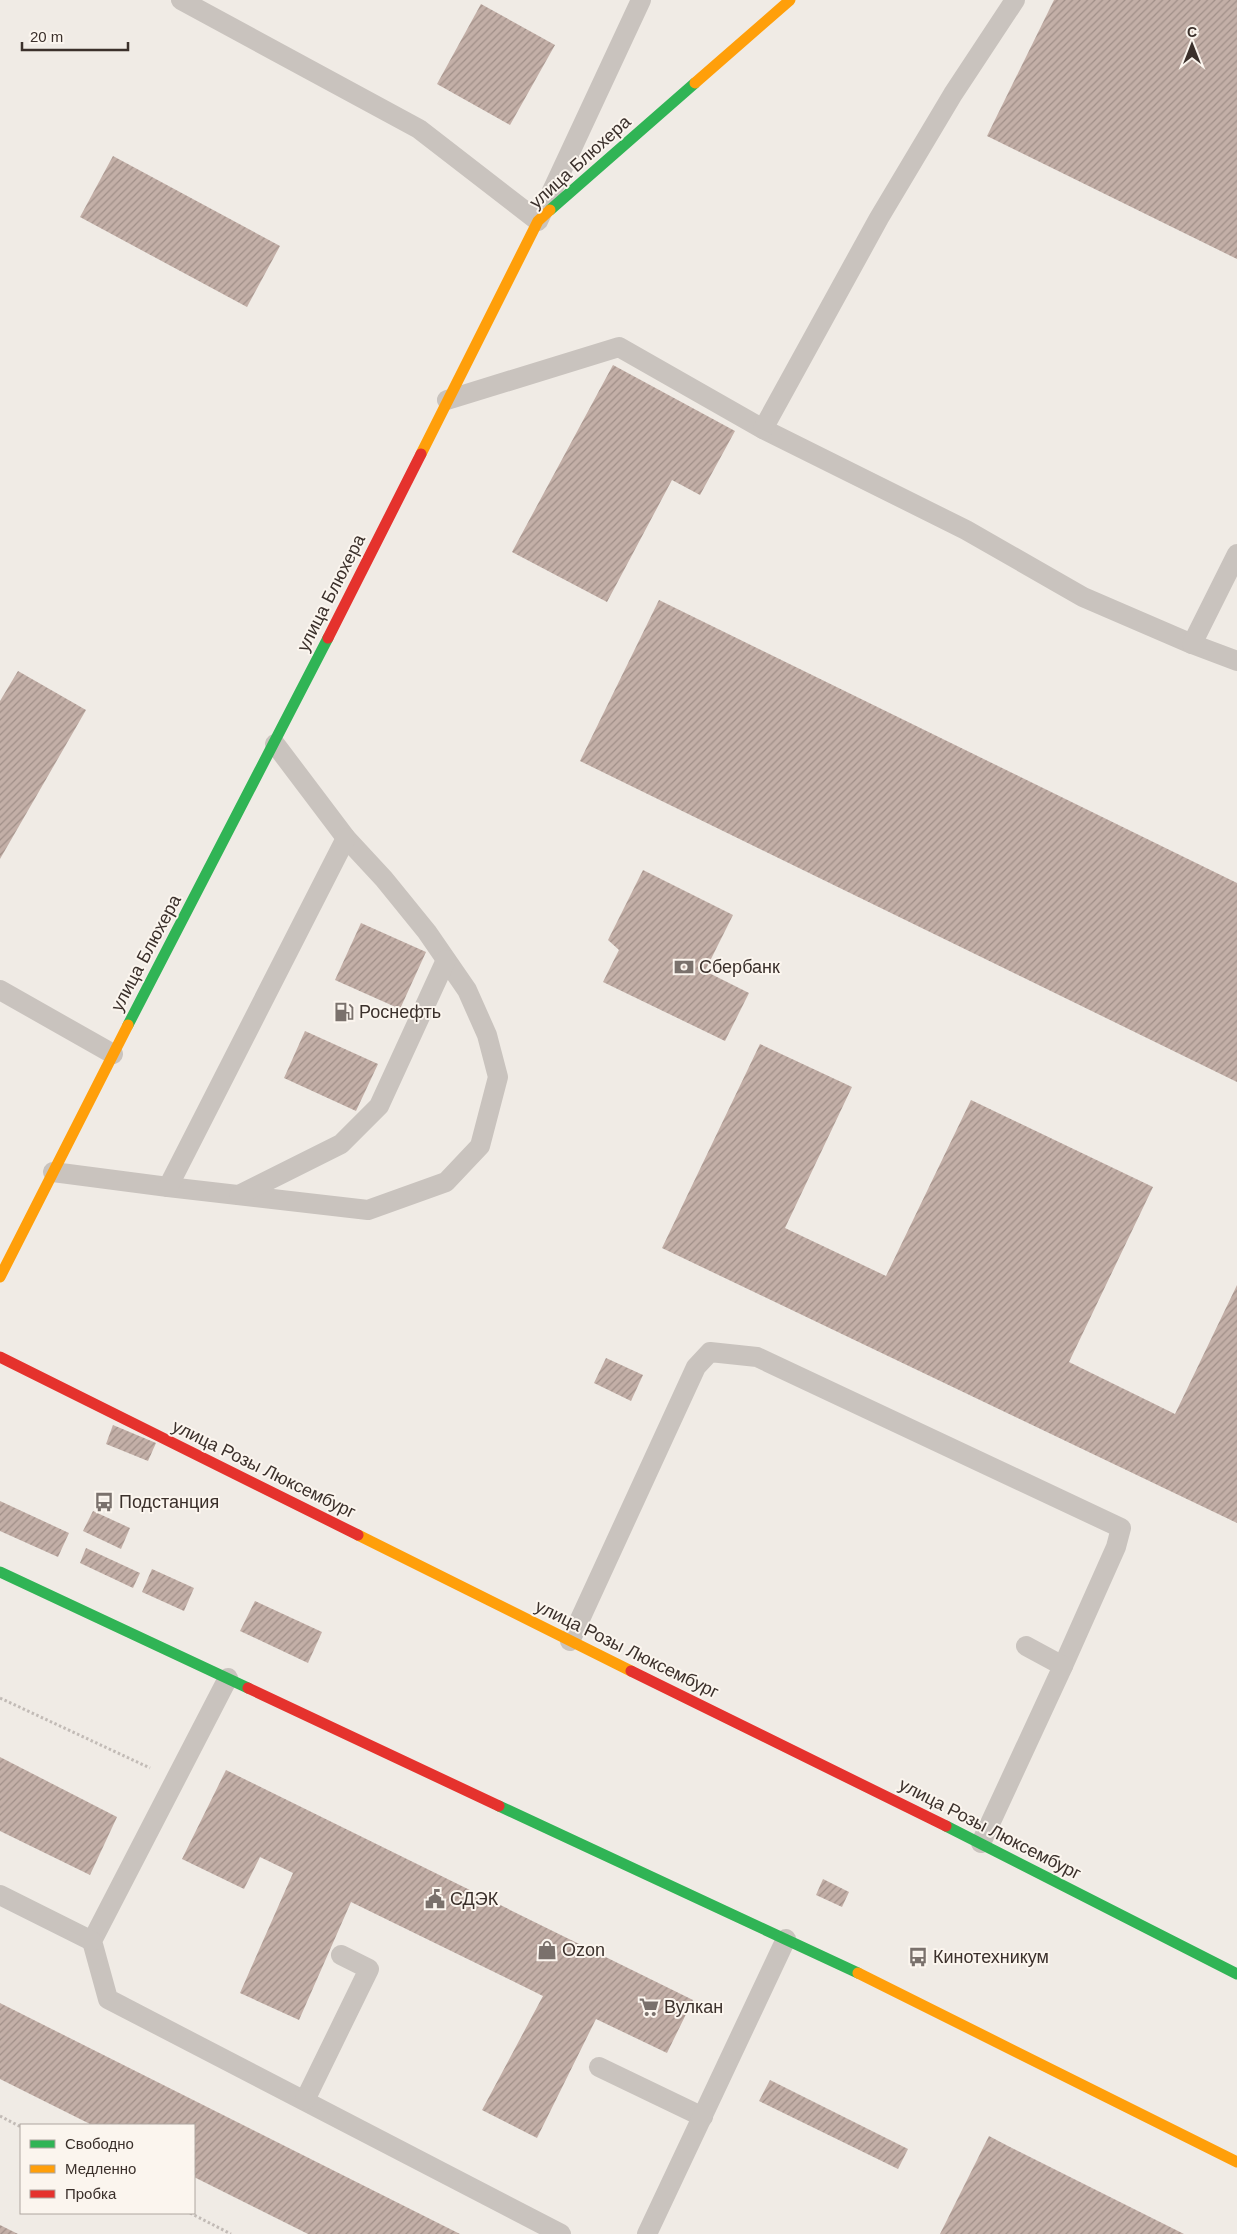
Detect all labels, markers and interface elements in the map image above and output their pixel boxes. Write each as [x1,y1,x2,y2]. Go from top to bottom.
scale bar [22,20,129,52]
north arrow [1167,20,1217,70]
text: С [1187,24,1197,40]
text: 20 m [30,28,63,45]
street label: улица Блюхера [525,111,635,213]
street label: улица Блюхера [293,530,370,655]
street label: улица Блюхера [107,891,186,1015]
bank icon: Сбербанк [673,956,695,978]
place label: Сбербанк [699,957,780,977]
fuel station icon: Роснефть [333,1001,355,1023]
place label: Роснефть [359,1002,441,1022]
street label: улица Розы Люксембург [169,1416,359,1522]
bus stop icon: Подстанция [93,1491,115,1513]
place label: Подстанция [119,1492,219,1512]
street label: улица Розы Люксембург [532,1596,722,1702]
street label: улица Розы Люксембург [896,1774,1085,1884]
public building icon: СДЭК [424,1888,446,1910]
place label: СДЭК [450,1889,499,1909]
shop icon: Ozon [536,1939,558,1961]
place label: Ozon [562,1940,605,1960]
bus stop icon: Кинотехникум [907,1946,929,1968]
place label: Кинотехникум [933,1947,1049,1967]
supermarket icon: Вулкан [638,1996,660,2018]
place label: Вулкан [664,1997,723,2017]
legend [20,2124,195,2214]
text: Свободно [65,2135,134,2152]
text: Медленно [65,2160,136,2177]
text: Пробка [65,2185,117,2202]

